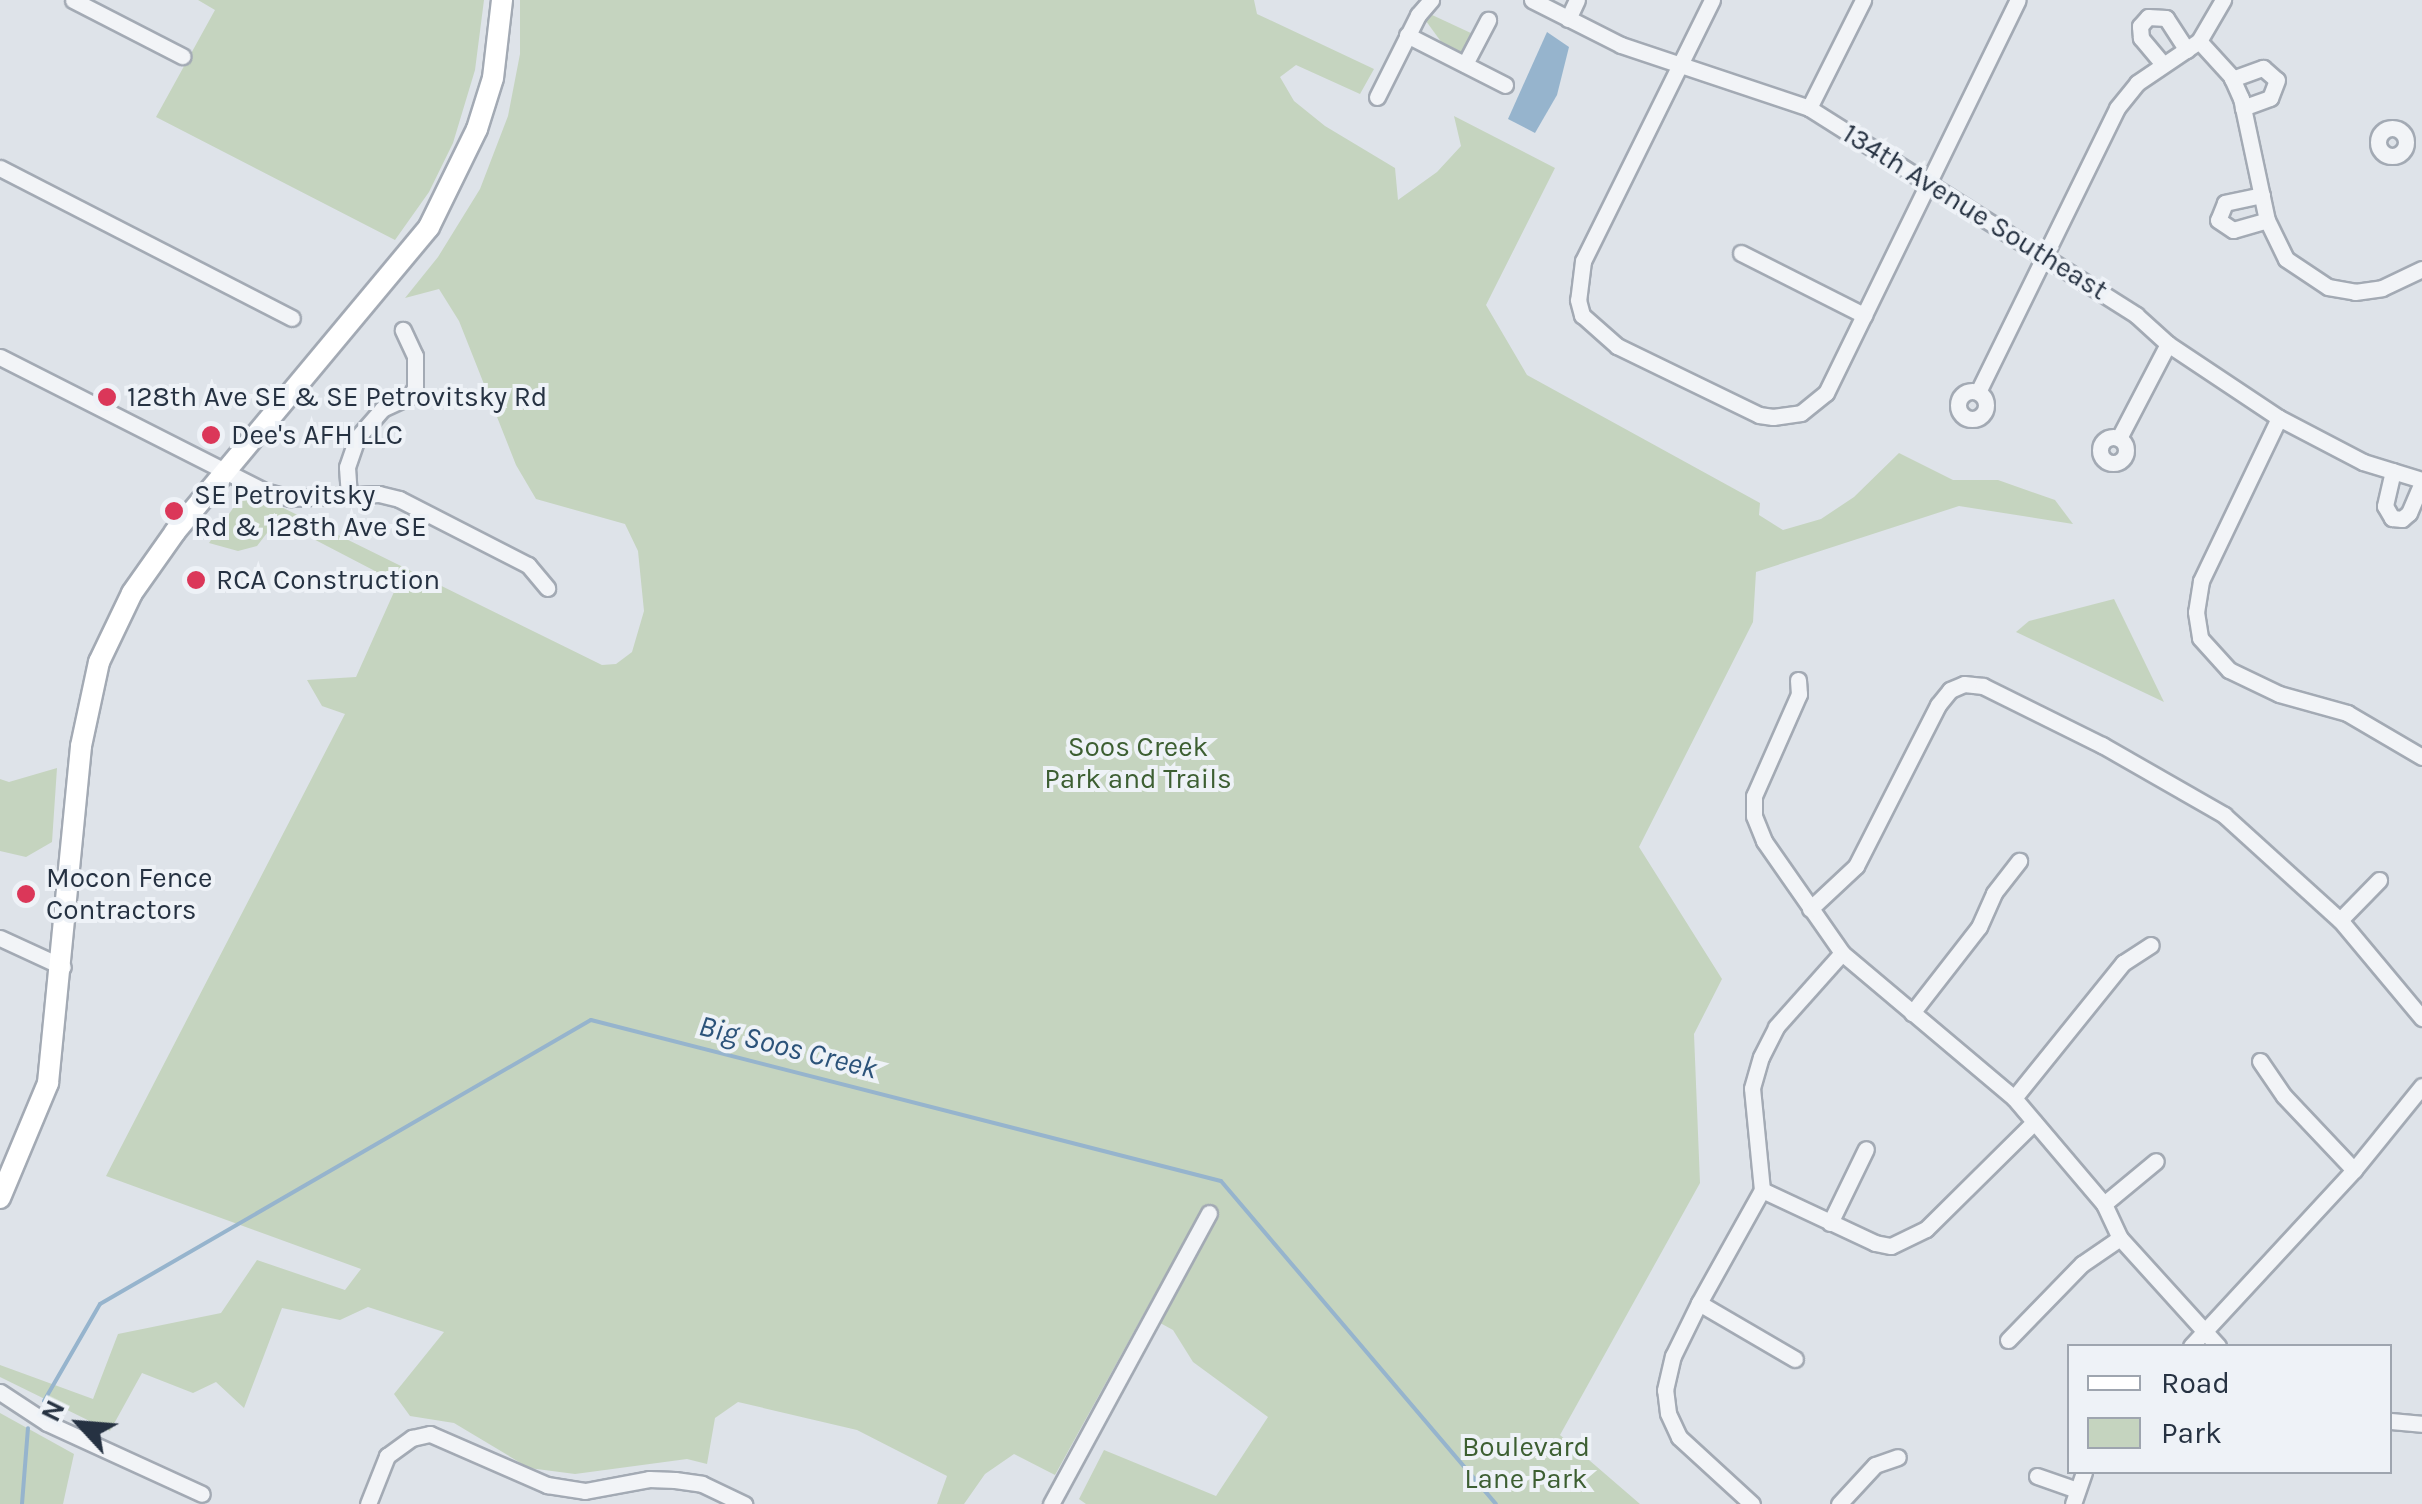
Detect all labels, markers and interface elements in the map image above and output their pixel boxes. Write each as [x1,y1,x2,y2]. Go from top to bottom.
street label: 134th Avenue Southeast [1836,117,2114,307]
place label: 128th Ave SE & SE Petrovitsky Rd [127,380,547,414]
marker: 128th Ave SE & SE Petrovitsky Rd [96,386,118,408]
place label: Dee's AFH LLC [231,418,403,452]
marker: Dee's AFH LLC [200,424,222,446]
place label: SE Petrovitsky Rd & 128th Ave SE [194,478,427,544]
marker: SE Petrovitsky Rd & 128th Ave SE [163,500,185,522]
place label: RCA Construction [216,563,440,597]
marker: RCA Construction [185,569,207,591]
park label: Soos Creek Park and Trails [1044,730,1232,796]
place label: Mocon Fence Contractors [46,861,212,927]
marker: Mocon Fence Contractors [15,883,37,905]
water label: Big Soos Creek [695,1007,881,1087]
legend [2067,1344,2392,1474]
text: Road [2161,1365,2230,1401]
north arrow [30,1374,130,1474]
text: N [33,1394,72,1427]
text: Park [2161,1415,2222,1451]
park label: Boulevard Lane Park [1462,1430,1590,1496]

